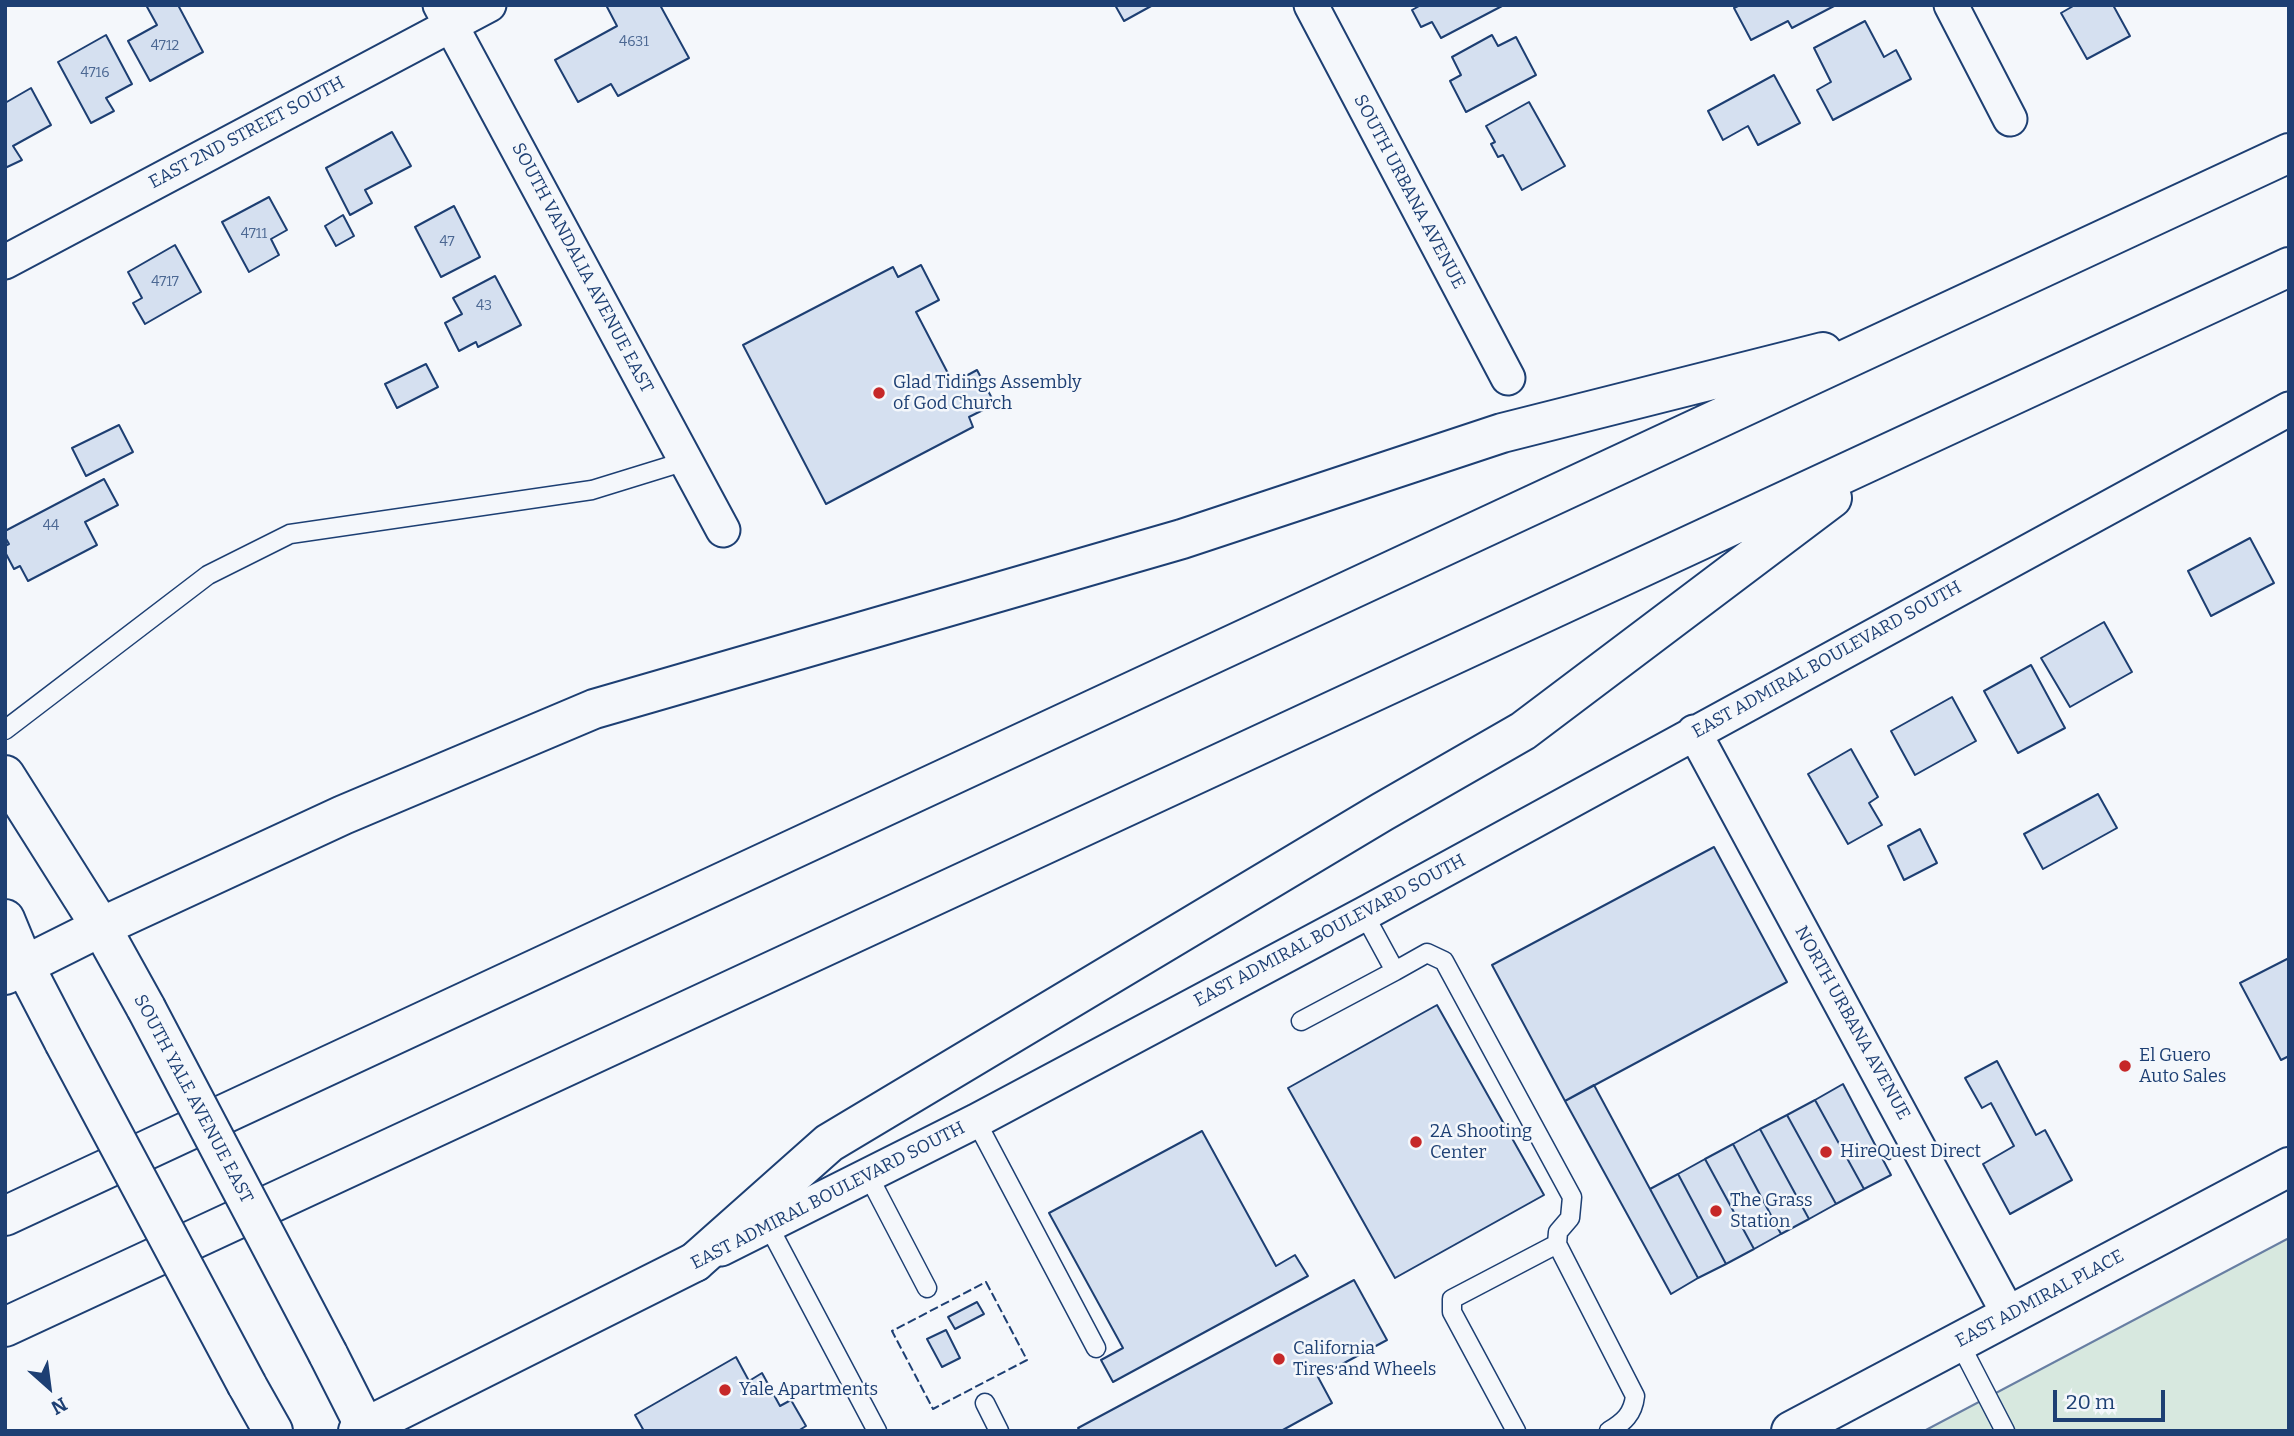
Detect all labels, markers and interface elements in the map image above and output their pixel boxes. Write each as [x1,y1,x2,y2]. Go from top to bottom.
house number: 4631 [619,34,649,50]
house number: 4712 [151,38,179,54]
house number: 4716 [80,65,110,81]
street label: EAST 2ND STREET SOUTH [146,72,348,194]
street label: SOUTH URBANA AVENUE [1349,91,1469,293]
street label: SOUTH VANDALIA AVENUE EAST [507,139,657,397]
house number: 4711 [241,226,267,242]
house number: 47 [439,234,455,250]
house number: 4717 [151,274,179,290]
house number: 43 [476,298,492,314]
place label: Glad Tidings Assembly of God Church [893,372,1082,414]
marker: Glad Tidings Assembly of God Church [871,385,887,401]
house number: 44 [43,518,59,534]
street label: EAST ADMIRAL BOULEVARD SOUTH [1689,577,1965,743]
street label: EAST ADMIRAL BOULEVARD SOUTH [1191,850,1469,1012]
street label: NORTH URBANA AVENUE [1790,922,1914,1124]
street label: SOUTH YALE AVENUE EAST [129,991,257,1207]
place label: El Guero Auto Sales [2139,1045,2226,1088]
marker: El Guero Auto Sales [2117,1058,2133,1074]
street label: EAST ADMIRAL BOULEVARD SOUTH [687,1117,969,1275]
place label: 2A Shooting Center [1430,1121,1532,1164]
marker: 2A Shooting Center [1408,1134,1424,1150]
place label: HireQuest Direct [1840,1141,1981,1163]
marker: HireQuest Direct [1818,1144,1834,1160]
place label: The Grass Station [1730,1190,1813,1232]
marker: The Grass Station [1708,1203,1724,1219]
street label: EAST ADMIRAL PLACE [1952,1245,2128,1353]
place label: California Tires and Wheels [1293,1338,1436,1380]
marker: California Tires and Wheels [1271,1351,1287,1367]
north arrow [14,1352,84,1422]
scale bar [2056,1376,2168,1420]
place label: Yale Apartments [739,1379,878,1401]
marker: Yale Apartments [717,1382,733,1398]
text: 20 m [2066,1389,2115,1415]
text: N [47,1392,71,1420]

